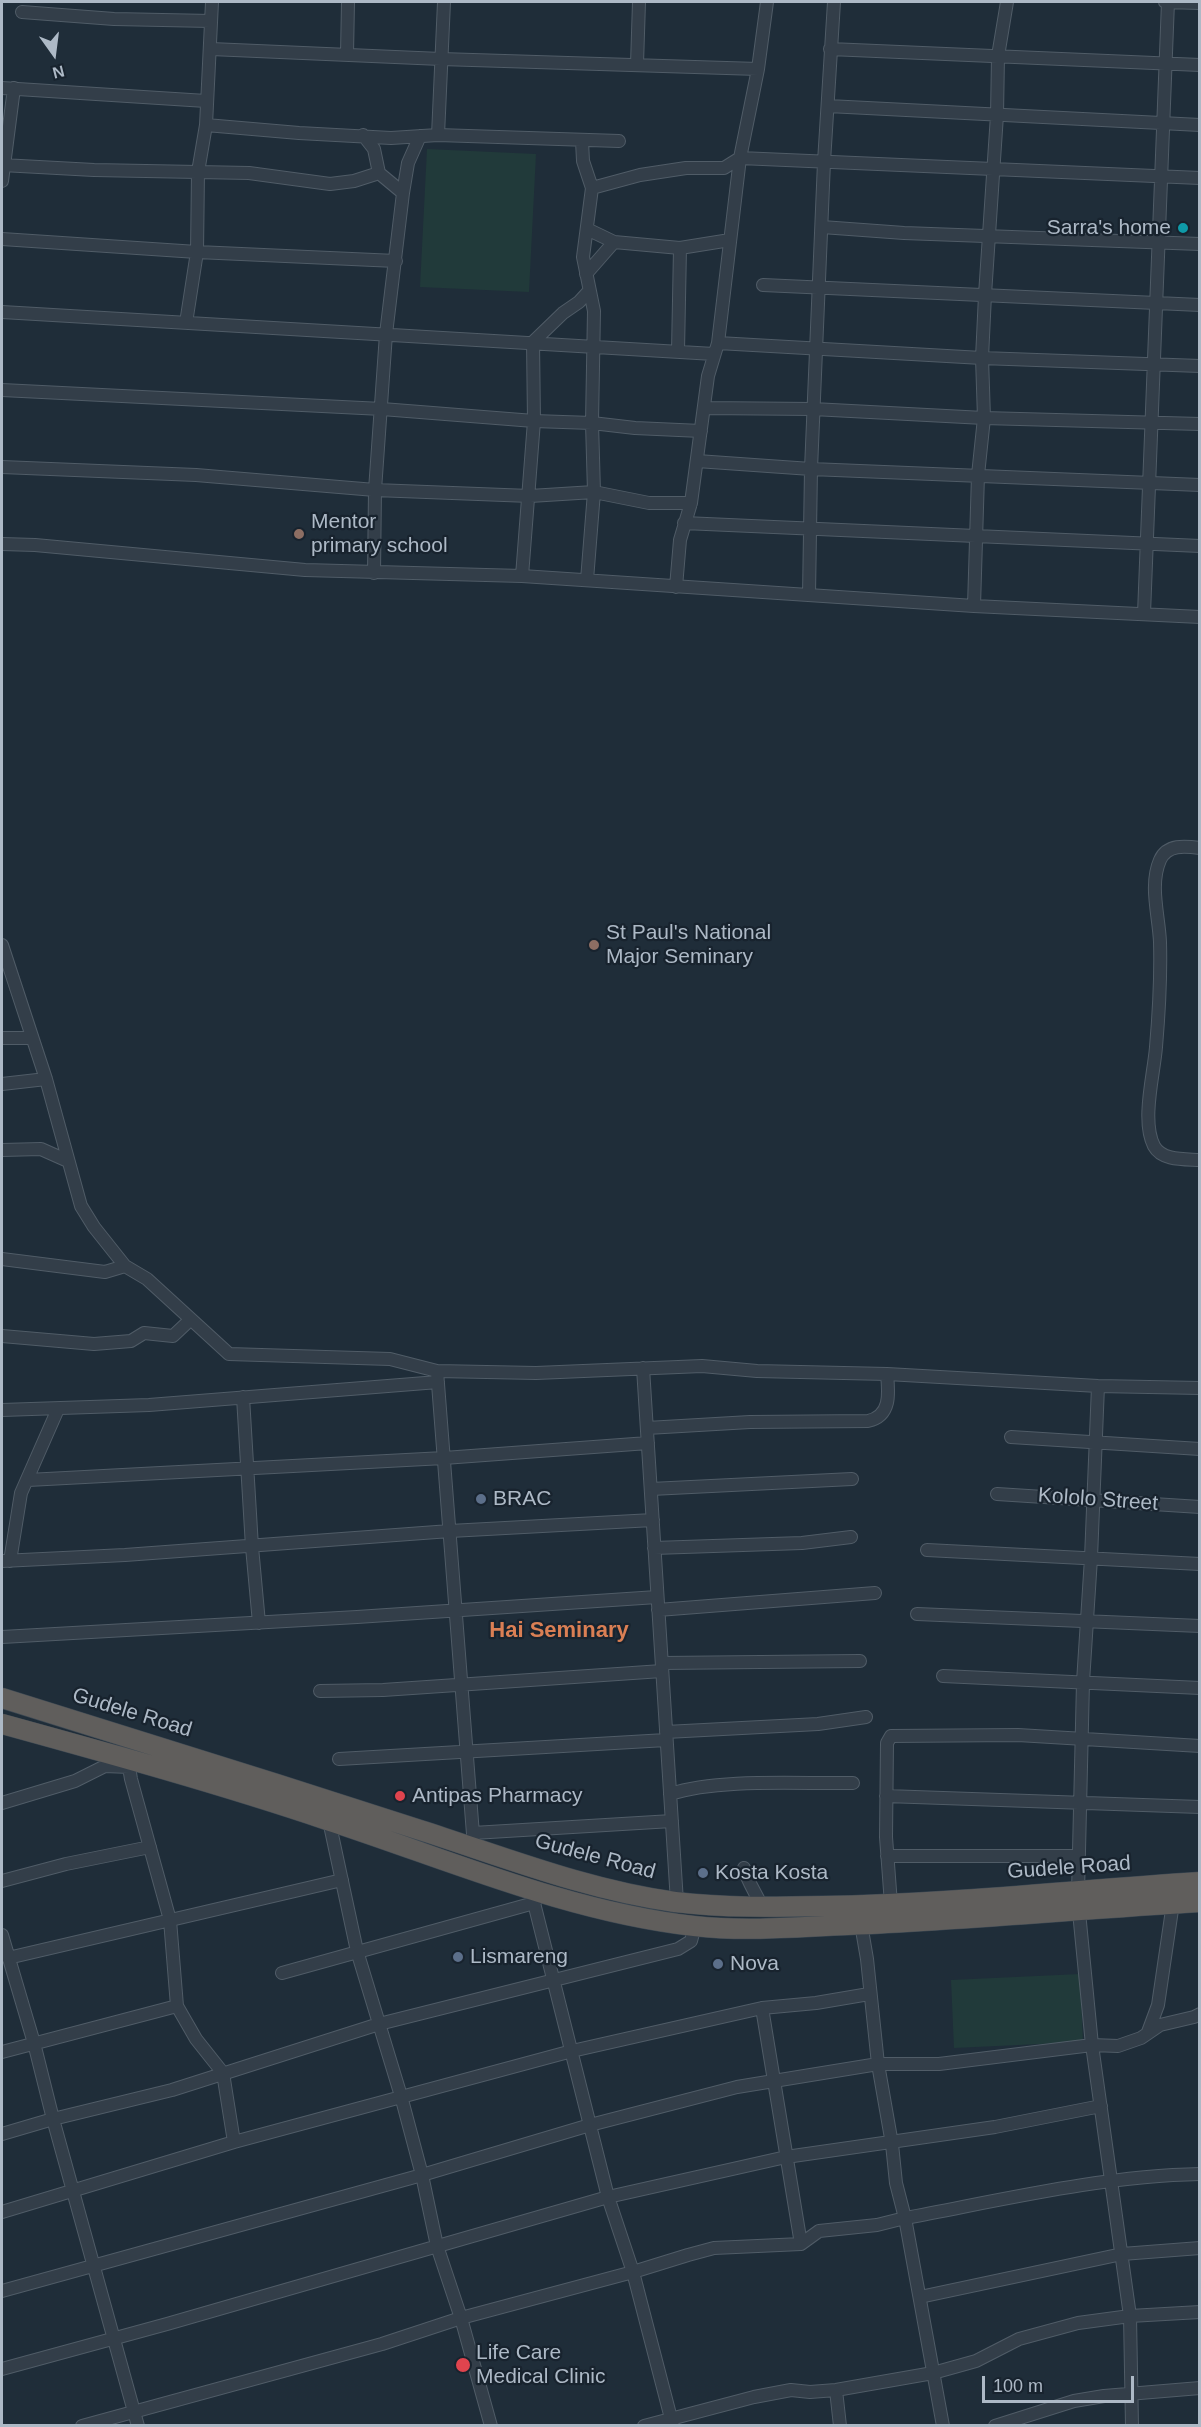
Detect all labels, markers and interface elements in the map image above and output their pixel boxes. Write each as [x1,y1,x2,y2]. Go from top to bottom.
north arrow [24,24,84,84]
text: N [51,62,66,82]
place label: Sarra's home [1047,215,1171,241]
marker: Sarra's home [1176,221,1190,235]
place label: Mentor primary school [311,509,448,559]
marker: Mentor primary school [292,527,306,541]
place label: St Paul's National Major Seminary [606,920,771,970]
marker: St Paul's National Major Seminary [587,938,601,952]
street label: Kololo Street [1037,1483,1159,1517]
place label: BRAC [493,1486,551,1512]
marker: BRAC [474,1492,488,1506]
district label: Hai Seminary [489,1618,629,1644]
street label: Gudele Road [69,1683,195,1743]
place label: Antipas Pharmacy [412,1783,582,1809]
marker: Antipas Pharmacy [393,1789,407,1803]
street label: Gudele Road [532,1829,658,1885]
street label: Gudele Road [1006,1851,1132,1885]
place label: Kosta Kosta [715,1860,828,1886]
marker: Kosta Kosta [696,1866,710,1880]
place label: Lismareng [470,1944,568,1970]
marker: Lismareng [451,1950,465,1964]
place label: Nova [730,1951,779,1977]
marker: Nova [711,1957,725,1971]
place label: Life Care Medical Clinic [476,2340,606,2390]
marker: Life Care Medical Clinic [454,2356,472,2374]
scale bar [985,2364,1136,2402]
text: 100 m [993,2376,1043,2396]

